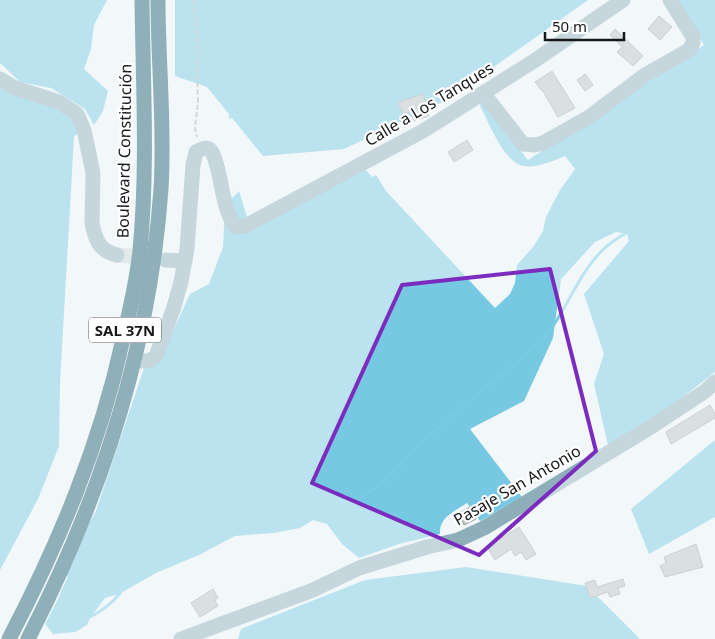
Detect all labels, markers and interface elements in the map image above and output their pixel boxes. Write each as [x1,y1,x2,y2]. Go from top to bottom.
scale bar [545,10,624,42]
text: 50 m [552,16,587,36]
street label: Calle a Los Tanques [361,57,497,151]
street label: Boulevard Constitución [111,64,137,238]
road number: SAL 37N [89,318,161,342]
street label: Pasaje San Antonio [449,440,585,530]

